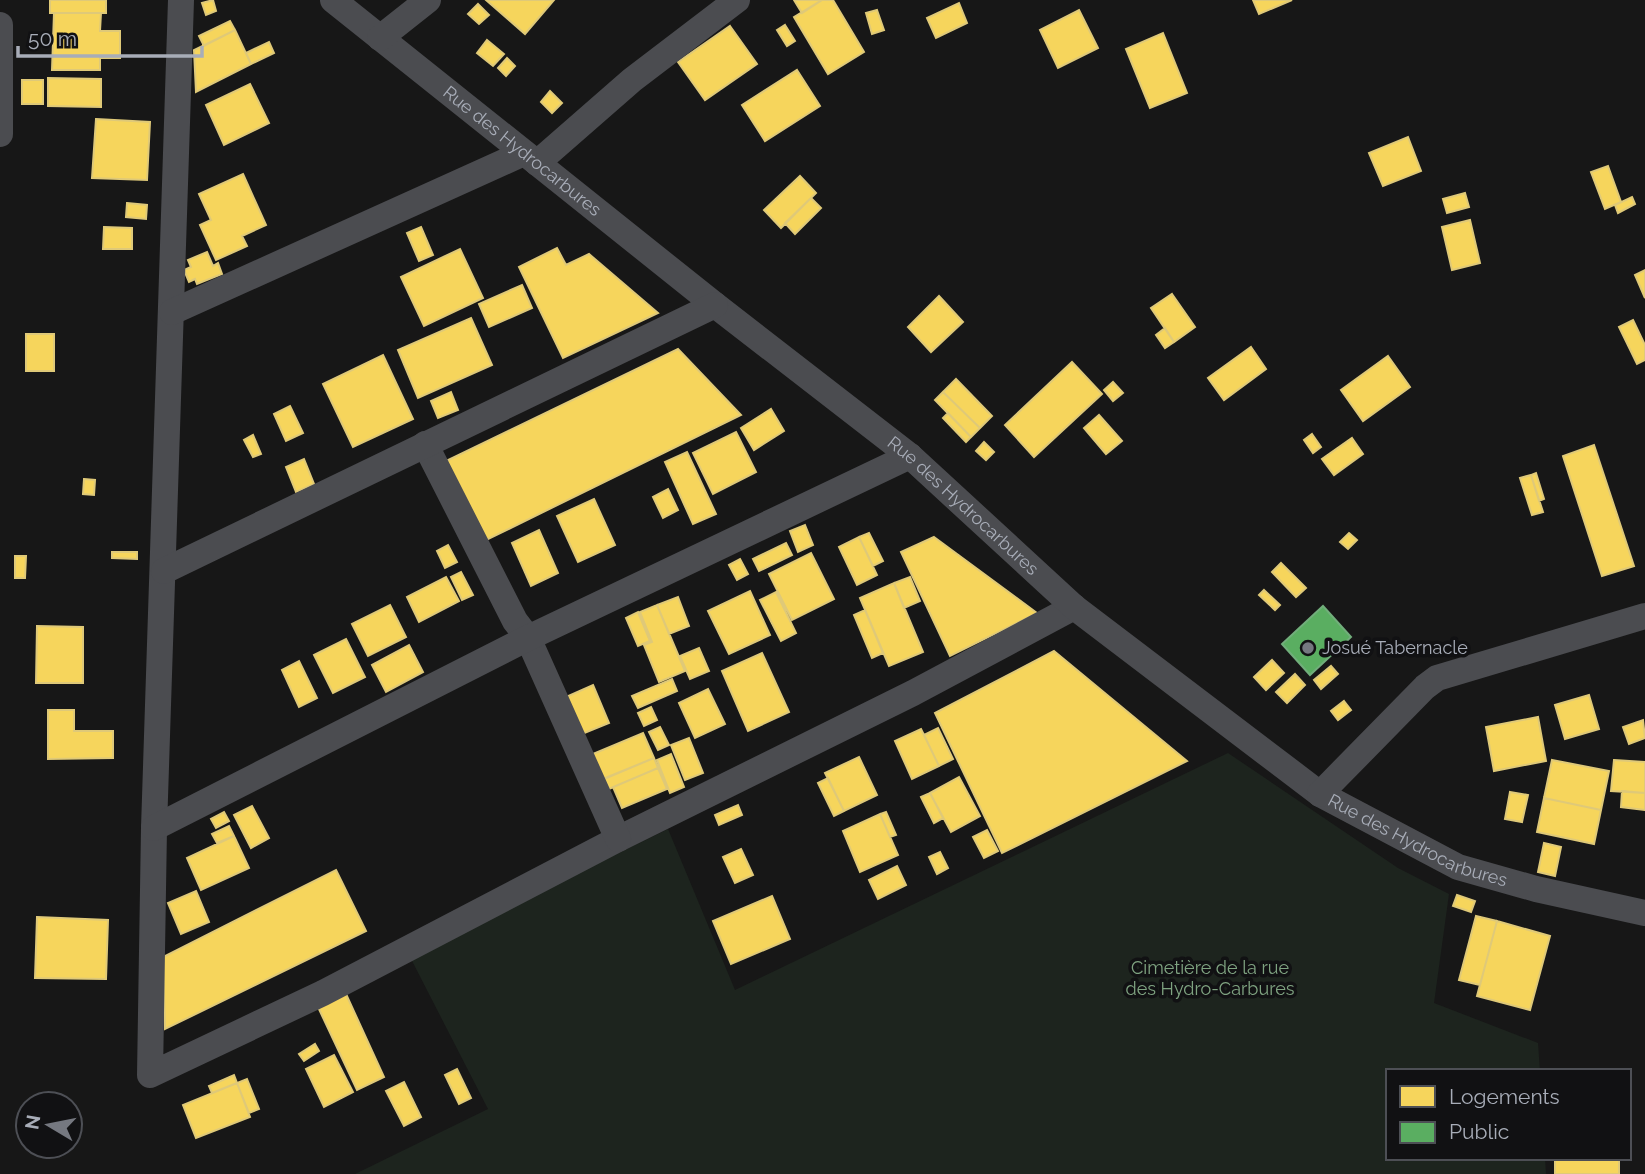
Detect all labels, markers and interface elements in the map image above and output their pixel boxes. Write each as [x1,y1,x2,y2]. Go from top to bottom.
scale bar [18,14,201,58]
text: 50 m [28,26,77,51]
street label: Rue des Hydrocarbures [439,81,606,220]
street label: Rue des Hydrocarbures [884,432,1043,579]
place label: Josué Tabernacle [1322,637,1468,658]
marker: Josué Tabernacle [1300,640,1316,656]
street label: Rue des Hydrocarbures [1325,789,1510,890]
park label: Cimetière de la rue des Hydro-Carbures [1126,957,1295,999]
legend [1386,1069,1631,1160]
text: Logements [1449,1084,1560,1109]
north arrow [14,1090,84,1160]
text: N [20,1113,44,1131]
text: Public [1449,1119,1509,1144]

